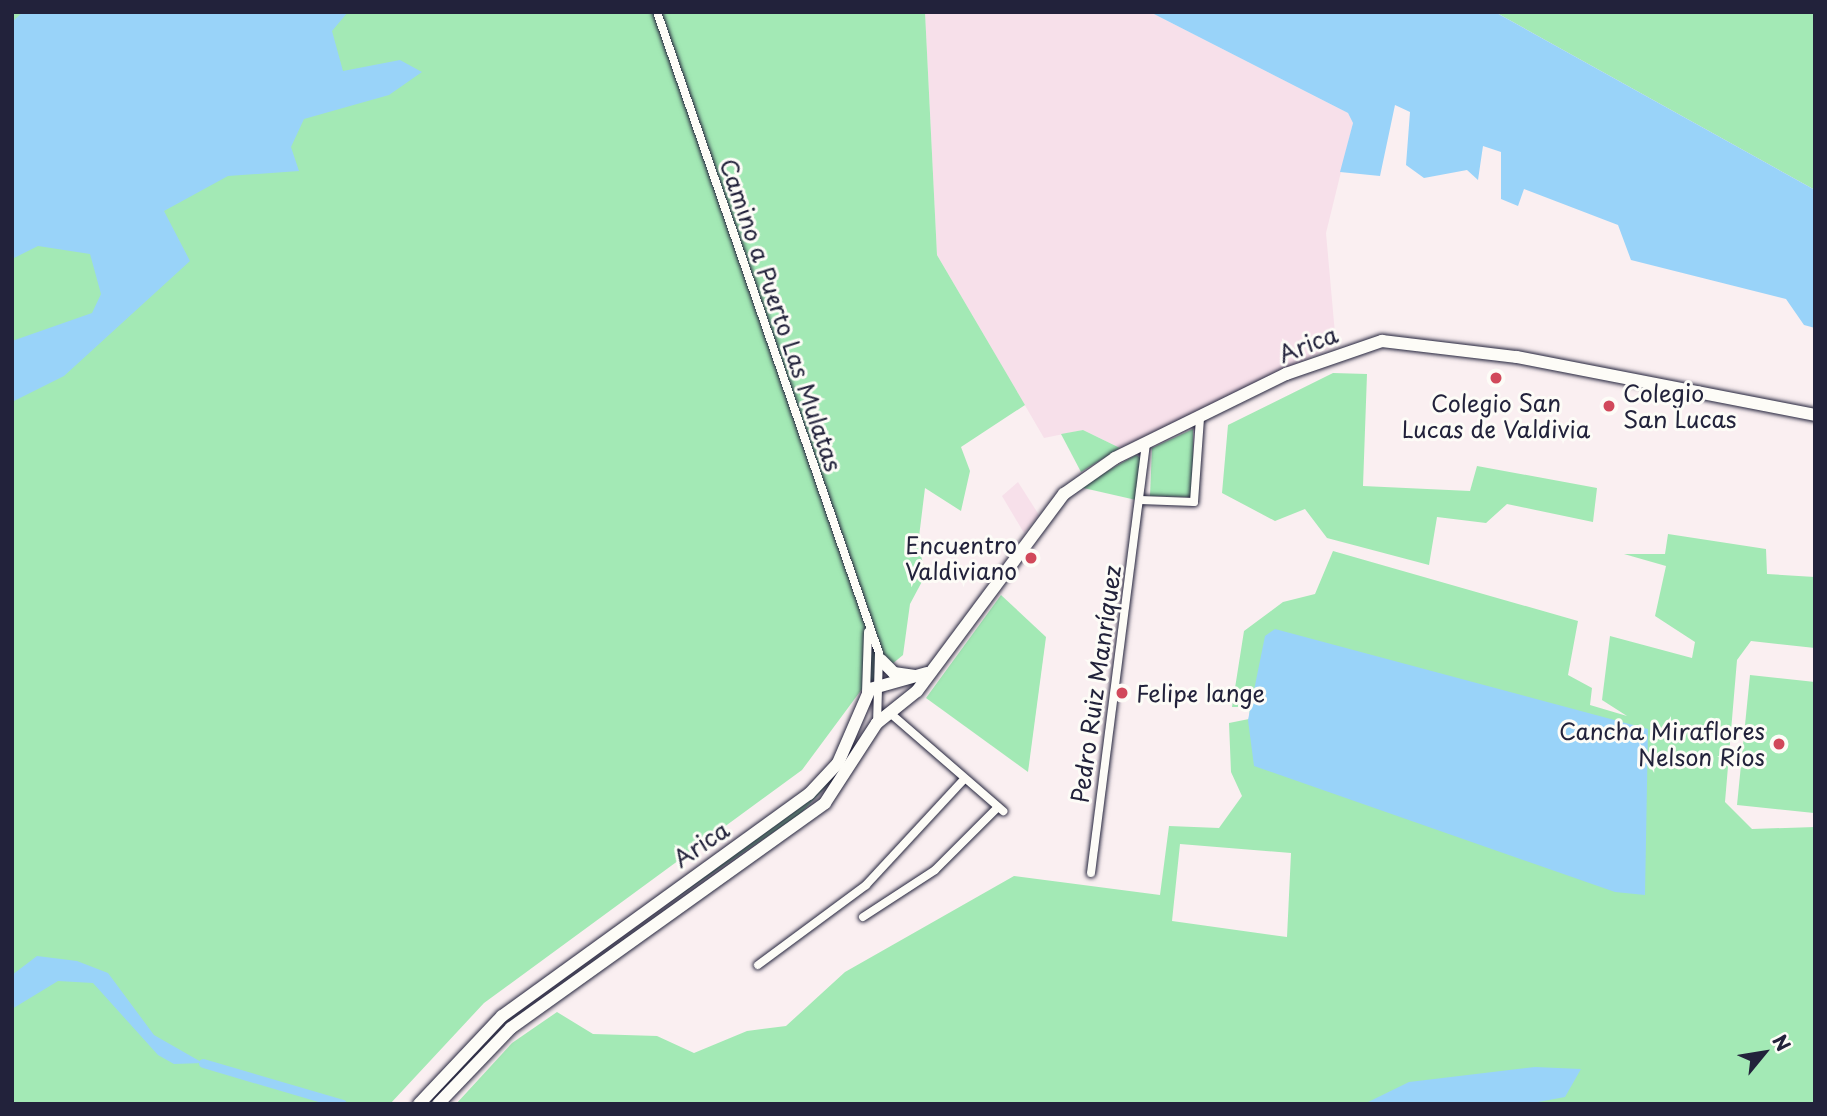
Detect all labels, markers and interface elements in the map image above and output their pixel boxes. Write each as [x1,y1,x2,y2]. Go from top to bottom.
street label: Camino a Puerto Las Mulatas [714,154,848,476]
street label: Arica [1274,320,1342,368]
marker: Colegio San Lucas de Valdivia [1488,370,1504,386]
place label: Colegio San Lucas [1623,379,1735,433]
place label: Colegio San Lucas de Valdivia [1402,389,1590,443]
marker: Colegio San Lucas [1601,398,1617,414]
place label: Encuentro Valdiviano [905,531,1017,585]
marker: Encuentro Valdiviano [1023,550,1039,566]
street label: Pedro Ruiz Manríquez [1066,563,1126,805]
place label: Felipe lange [1136,679,1266,707]
marker: Felipe lange [1114,685,1130,701]
place label: Cancha Miraflores Nelson Ríos [1559,717,1765,771]
marker: Cancha Miraflores Nelson Ríos [1771,736,1787,752]
street label: Arica [668,815,734,873]
north arrow [1729,1018,1799,1088]
text: N [1766,1029,1798,1056]

